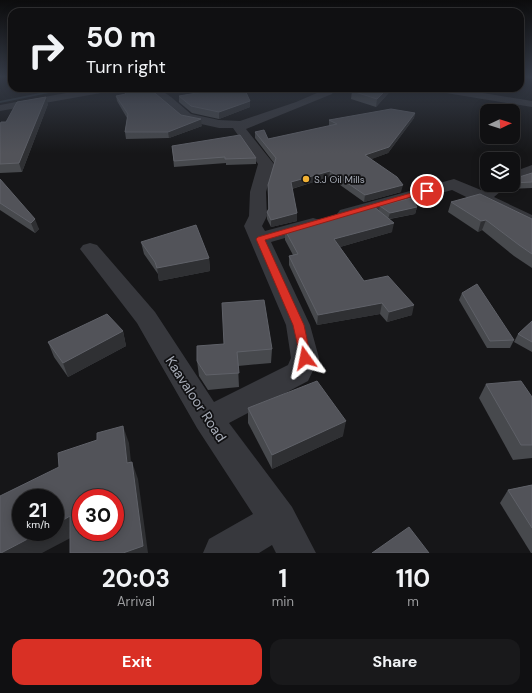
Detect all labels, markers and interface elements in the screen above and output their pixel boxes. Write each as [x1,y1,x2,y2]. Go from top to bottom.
text: 50 m [86,19,156,56]
icon: right [20,24,72,76]
text: Turn right [86,55,166,79]
north arrow [480,104,520,144]
map controls [480,104,520,192]
button: layers [480,152,520,192]
place label: S.J Oil Mills [314,173,365,186]
marker: S.J Oil Mills [301,174,311,184]
pin [410,174,444,208]
icon: arrive [416,180,438,202]
position arrow [284,337,326,379]
street label: Kaavaloor Road [162,353,230,445]
speed limit sign: 30 [72,489,124,541]
text: 21 [29,497,47,523]
text: km/h [26,518,50,531]
text: 20:03 [102,563,170,594]
text: 1 [278,563,287,594]
text: 110 [396,563,430,594]
text: Arrival [117,593,155,610]
text: min [272,593,294,610]
text: m [407,593,419,610]
button: Exit [12,639,262,685]
button: Share [270,639,520,685]

